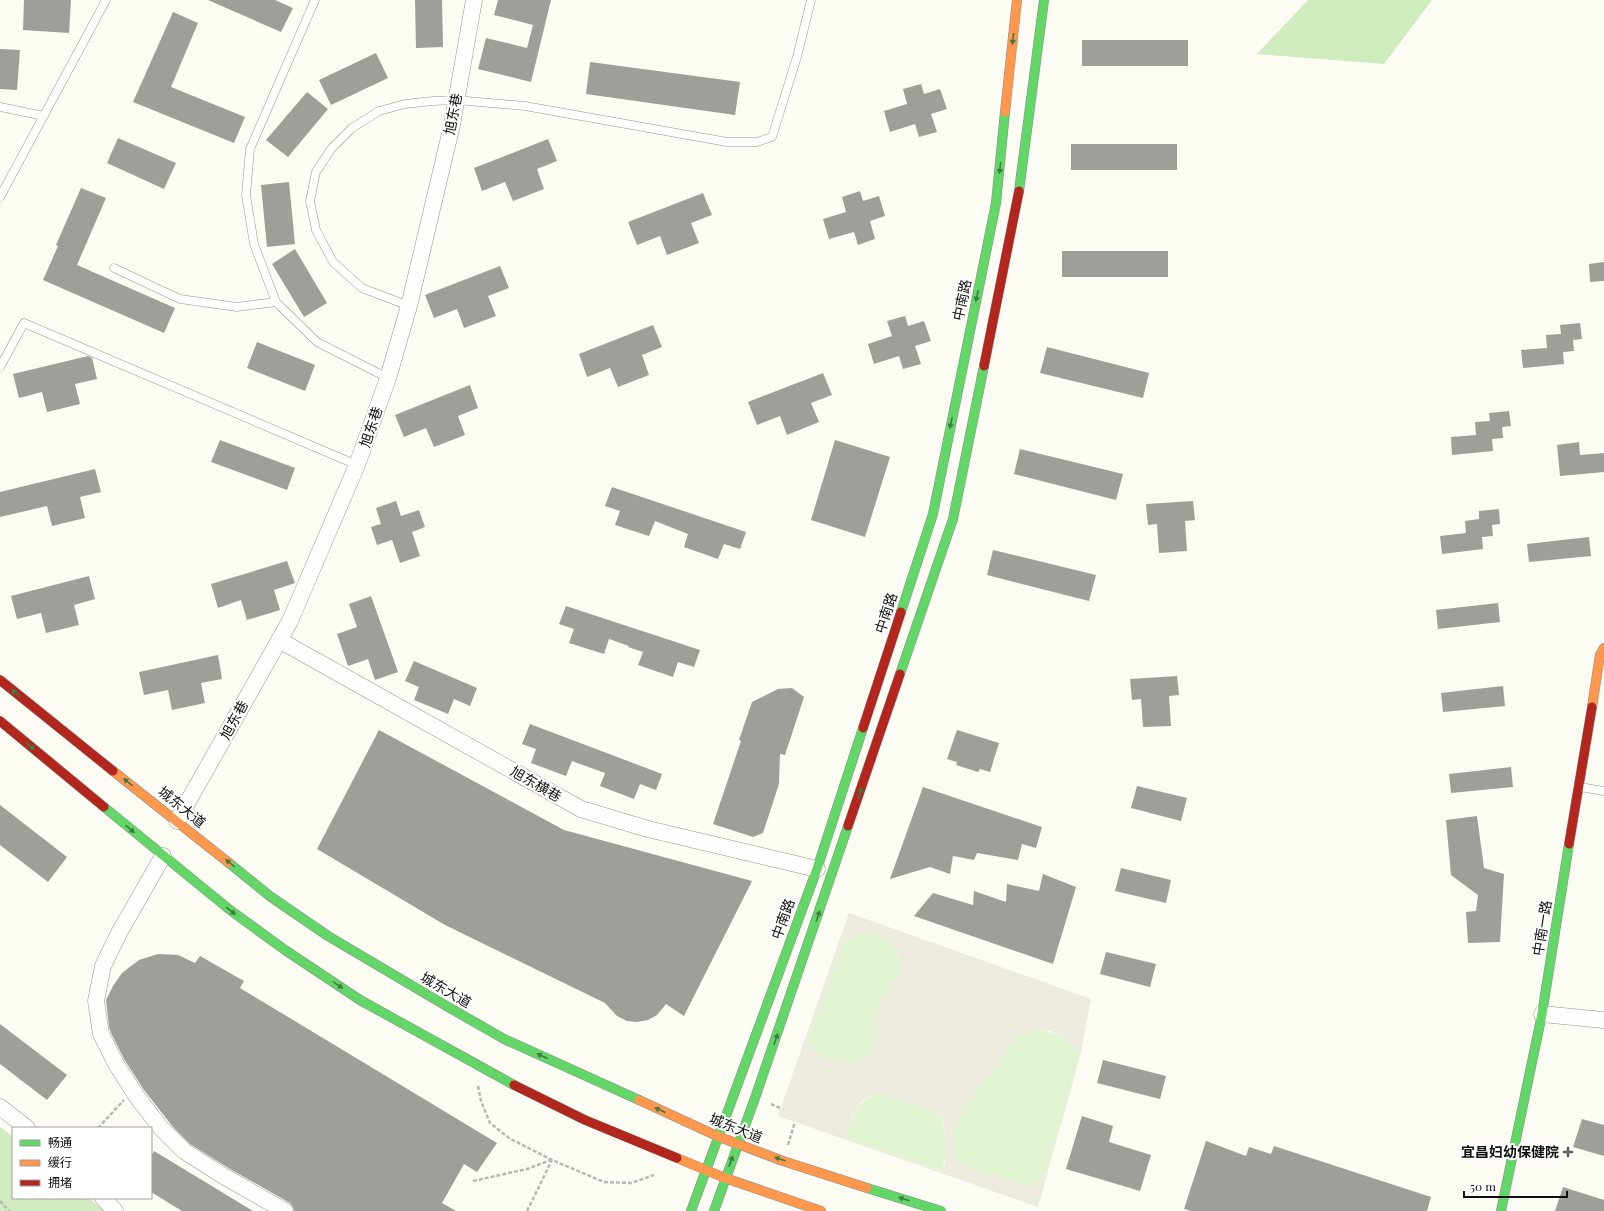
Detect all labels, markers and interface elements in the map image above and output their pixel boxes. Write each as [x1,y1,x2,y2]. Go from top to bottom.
one-way arrow [1010,33,1016,45]
street label: 旭东巷 [439,91,466,136]
one-way arrow [997,162,1003,174]
street label: 中南路 [948,277,975,322]
one-way arrow [974,290,980,302]
street label: 旭东巷 [355,404,386,450]
one-way arrow [948,417,954,430]
street label: 中南路 [870,590,901,636]
one-way arrow [10,688,21,697]
street label: 旭东巷 [215,697,252,743]
one-way arrow [25,742,35,751]
street label: 旭东横巷 [507,761,565,806]
one-way arrow [123,778,134,787]
street label: 城东大道 [155,782,210,832]
one-way arrow [857,786,863,798]
one-way arrow [125,825,136,834]
one-way arrow [224,859,235,868]
street label: 中南路 [766,896,799,942]
street label: 中南一路 [1528,899,1555,957]
one-way arrow [226,907,237,915]
one-way arrow [815,909,821,921]
street label: 城东大道 [417,967,475,1012]
one-way arrow [333,981,343,989]
one-way arrow [773,1032,779,1044]
one-way arrow [536,1053,547,1059]
one-way arrow [654,1107,665,1113]
street label: 城东大道 [707,1108,766,1147]
legend [12,1127,152,1199]
text: 畅通 [48,1134,72,1150]
place label: 宜昌妇幼保健院 [1461,1142,1559,1161]
marker: 宜昌妇幼保健院 [1562,1146,1574,1158]
text: 缓行 [48,1154,72,1170]
one-way arrow [729,1154,735,1166]
one-way arrow [774,1156,786,1162]
scale bar [1464,1173,1567,1199]
text: 拥堵 [48,1174,72,1190]
text: 50 m [1470,1178,1496,1194]
one-way arrow [897,1196,909,1202]

